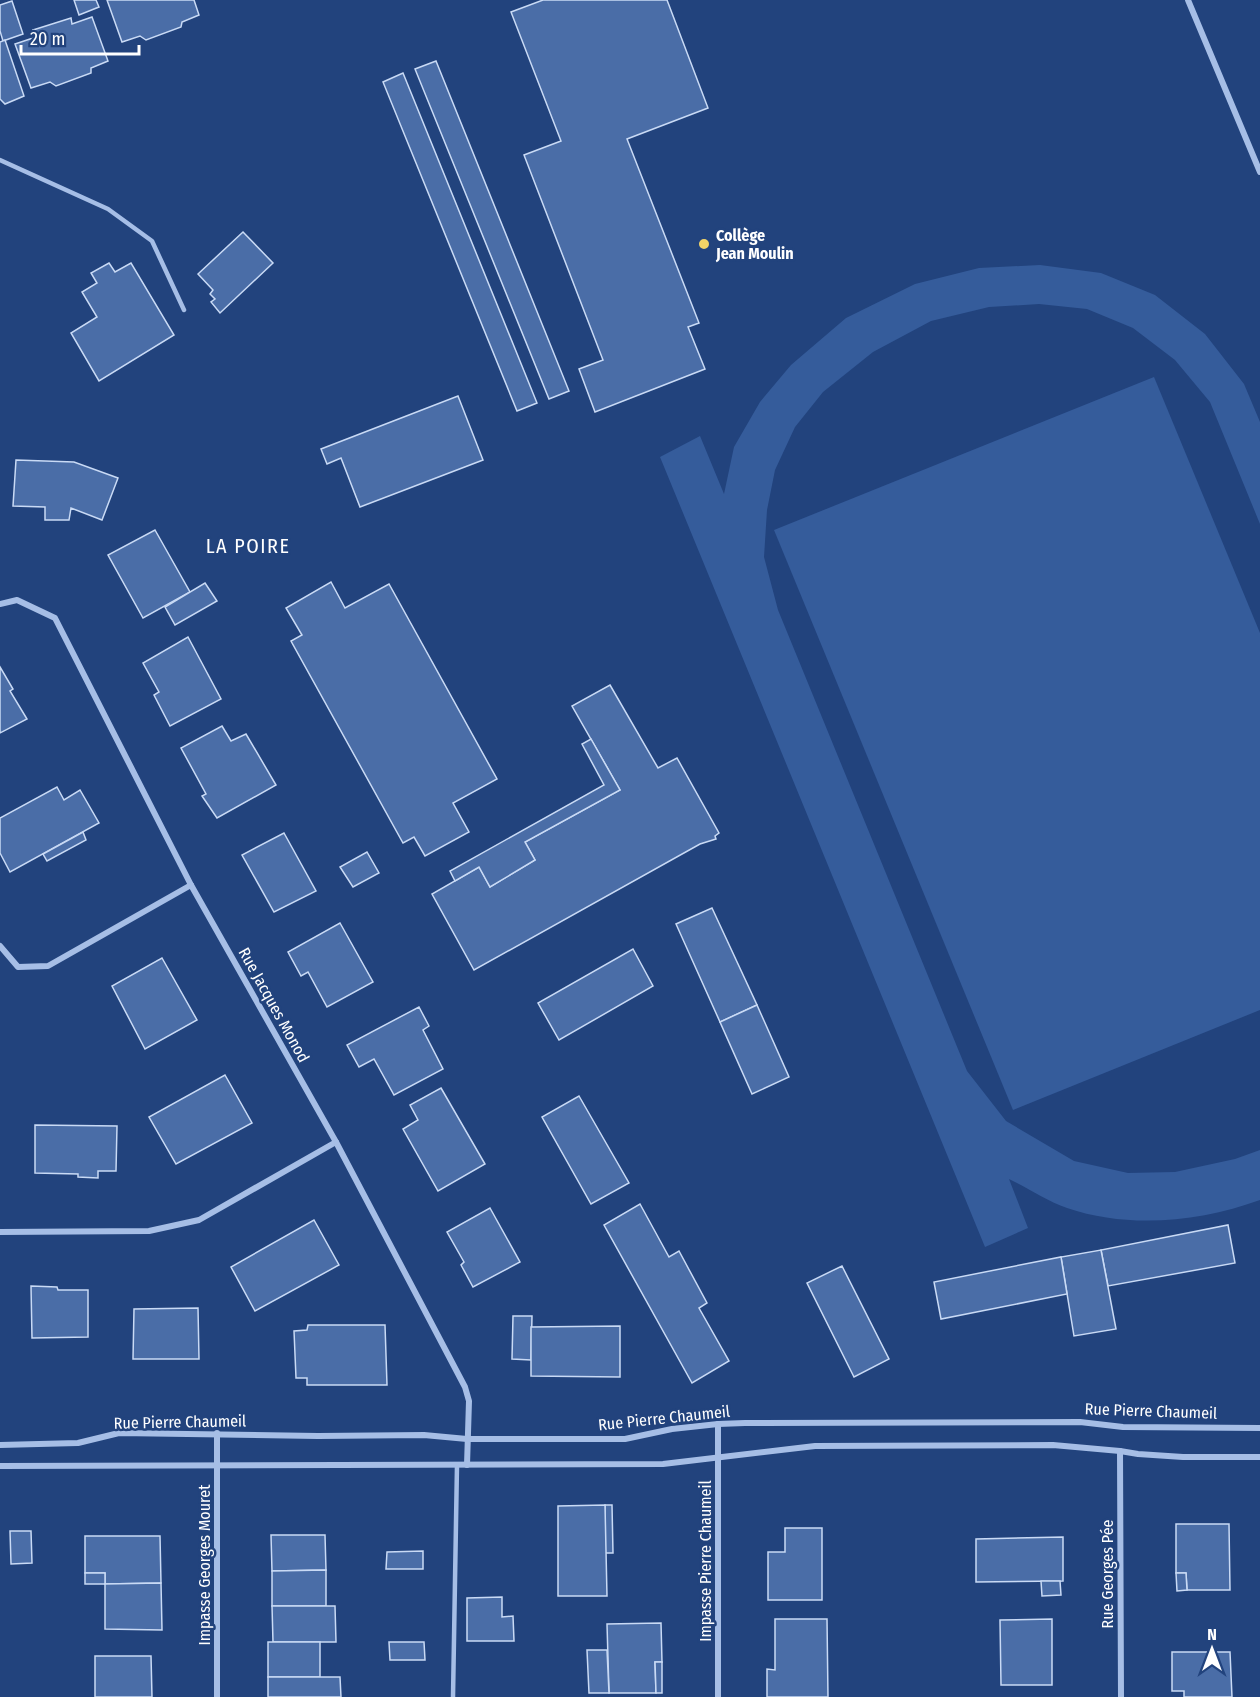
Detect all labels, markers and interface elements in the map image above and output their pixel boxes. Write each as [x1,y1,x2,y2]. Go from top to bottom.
scale bar [21,18,140,56]
text: 20 m [30,28,65,50]
place label: Collège Jean Moulin [715,226,794,263]
marker: Collège Jean Moulin [697,237,711,251]
district label: LA POIRE [206,534,290,558]
street label: Rue Jacques Monod [235,944,313,1066]
street label: Rue Pierre Chaumeil [1084,1399,1218,1423]
street label: Rue Pierre Chaumeil [597,1402,731,1434]
street label: Rue Pierre Chaumeil [114,1411,246,1433]
street label: Impasse Pierre Chaumeil [696,1480,715,1642]
street label: Impasse Georges Mouret [195,1484,214,1645]
street label: Rue Georges Pée [1098,1519,1117,1629]
north arrow [1182,1619,1242,1679]
text: N [1207,1625,1217,1644]

